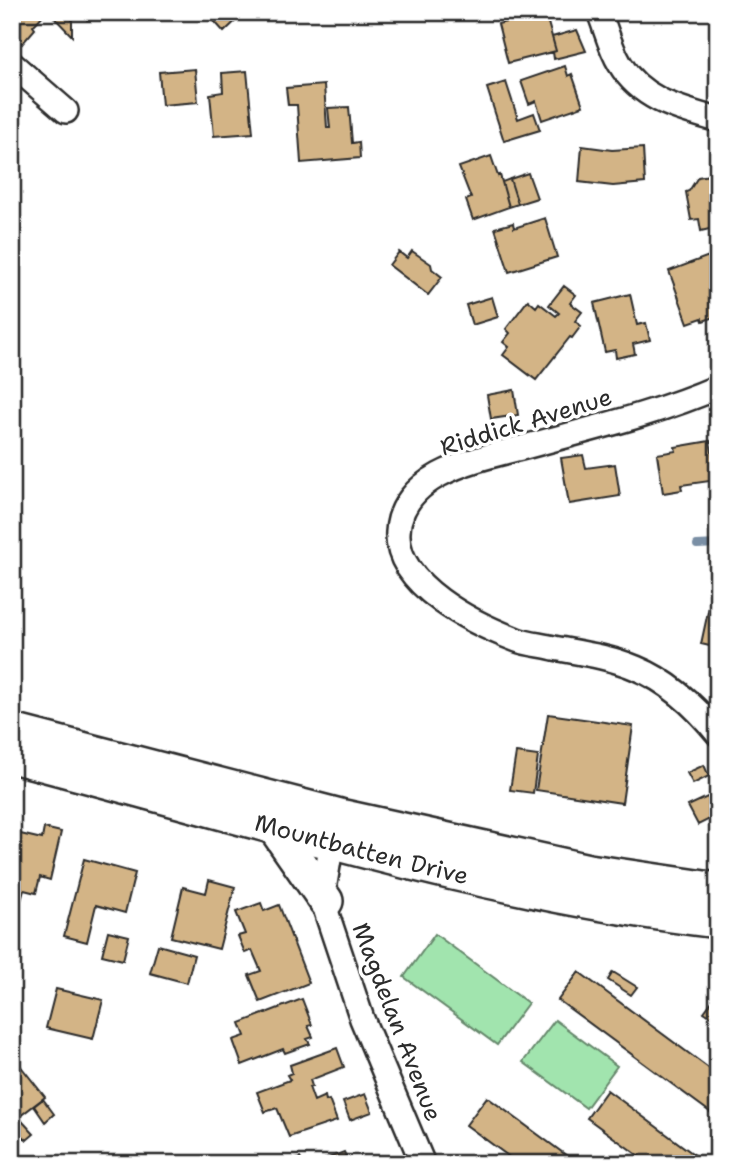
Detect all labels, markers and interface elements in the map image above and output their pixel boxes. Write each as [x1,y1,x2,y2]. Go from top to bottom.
street label: Riddick Avenue [436,381,616,463]
street label: Mountbatten Drive [251,807,472,892]
street label: Magdelan Avenue [344,918,450,1126]

